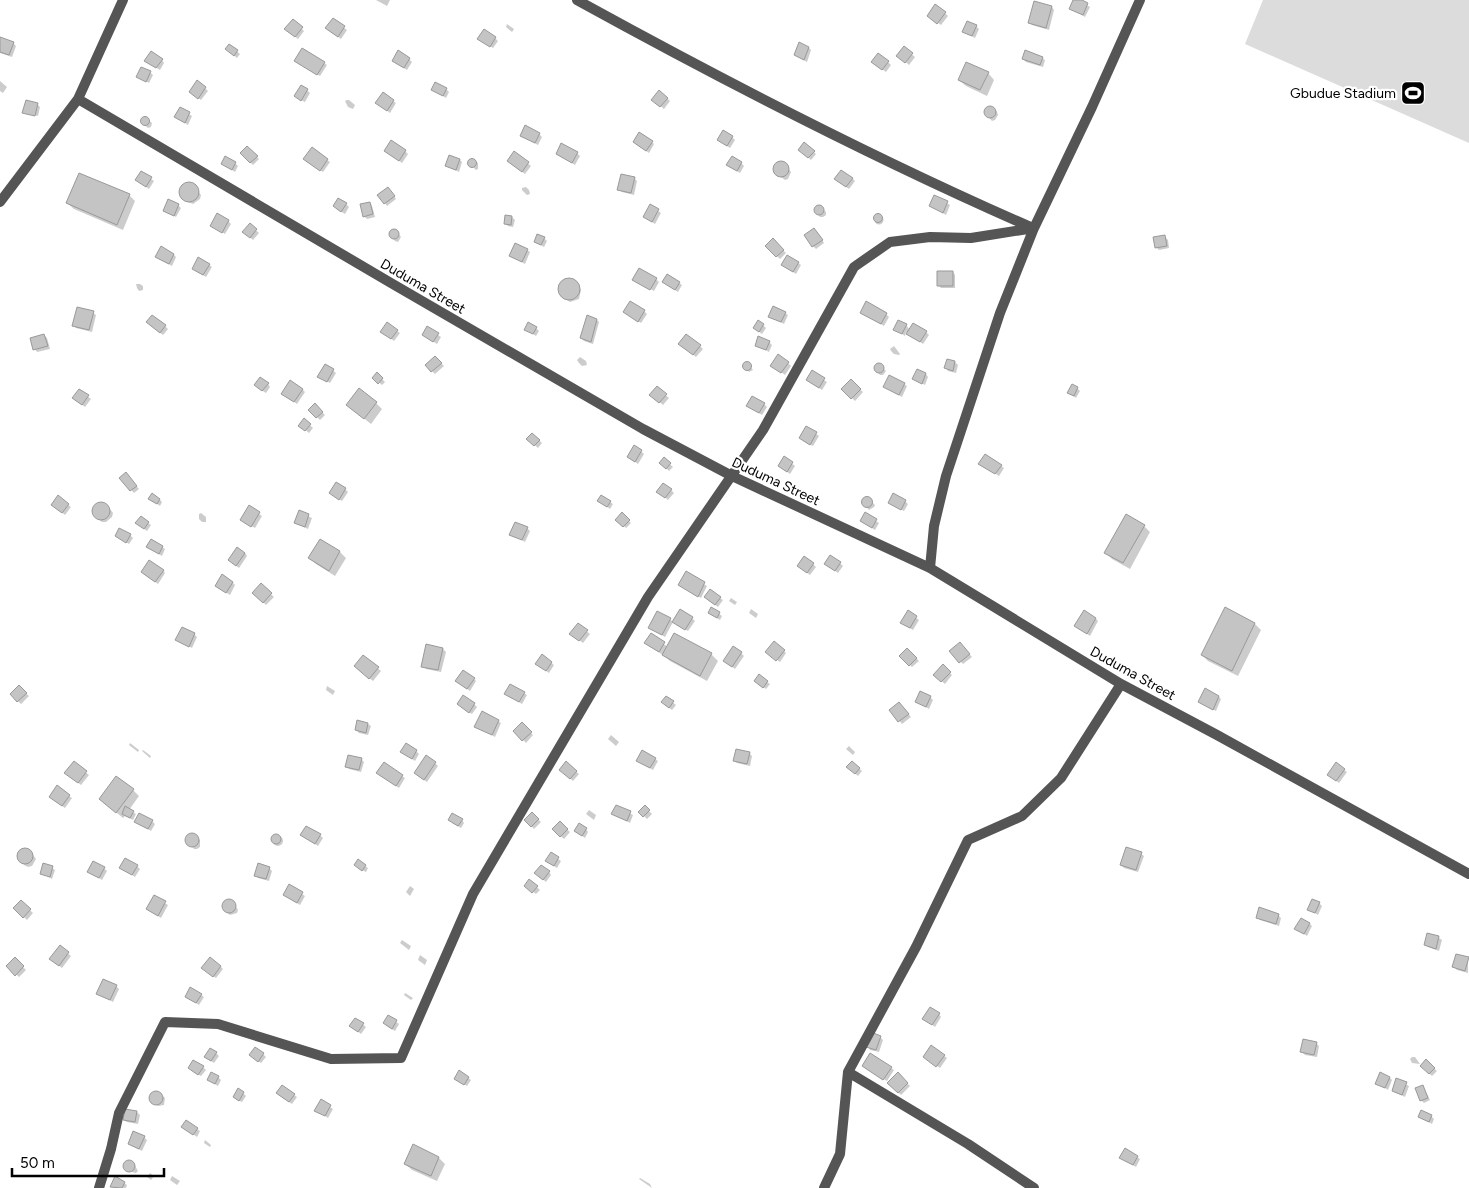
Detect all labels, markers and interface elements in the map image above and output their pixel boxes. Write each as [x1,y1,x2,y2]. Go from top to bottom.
sports icon: Gbudue Stadium [1400,80,1426,106]
place label: Gbudue Stadium [1290,85,1396,102]
street label: Duduma Street [377,255,468,318]
street label: Duduma Street [729,454,823,509]
street label: Duduma Street [1087,643,1178,704]
scale bar [12,1146,165,1178]
text: 50 m [20,1154,55,1172]

